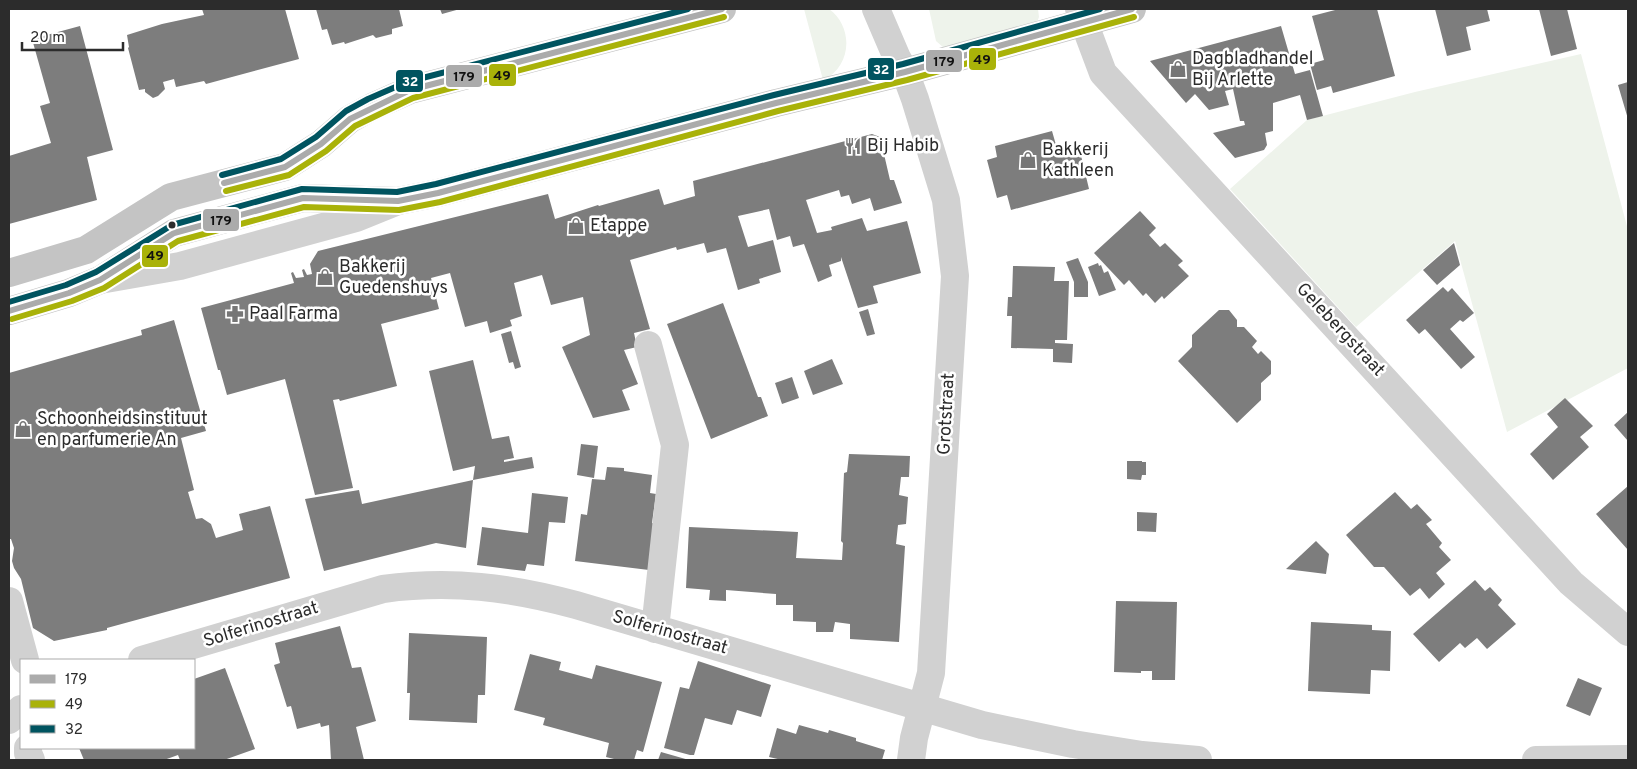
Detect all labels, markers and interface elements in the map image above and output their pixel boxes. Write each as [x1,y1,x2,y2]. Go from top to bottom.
scale bar [22,20,124,52]
text: 20 m [30,29,65,48]
line badge: 49 [968,47,997,71]
place label: Dagbladhandel Bij Arlette [1192,48,1313,92]
line badge: 179 [925,49,963,73]
text: 49 [973,52,991,69]
text: 179 [933,54,955,71]
line badge: 32 [867,57,895,81]
shop icon: Dagbladhandel Bij Arlette [1168,59,1188,79]
text: 32 [873,62,889,79]
line badge: 49 [488,63,517,87]
line badge: 179 [445,64,483,88]
text: 49 [493,68,511,85]
line badge: 32 [395,69,424,93]
text: 179 [453,69,475,86]
text: 32 [402,74,418,91]
place label: Bij Habib [867,135,939,158]
restaurant icon: Bij Habib [843,136,863,156]
place label: Bakkerij Kathleen [1042,139,1114,183]
shop icon: Bakkerij Kathleen [1018,150,1038,170]
line badge: 179 [202,208,240,232]
text: 179 [210,213,232,230]
place label: Etappe [590,215,647,238]
shop icon: Etappe [566,216,586,236]
unlabelled marker [167,220,177,230]
line badge: 49 [141,244,169,268]
text: 49 [146,248,164,265]
place label: Bakkerij Guedenshuys [339,256,448,300]
shop icon: Bakkerij Guedenshuys [315,267,335,287]
street label: Gelebergstraat [1291,278,1389,382]
place label: Paal Farma [249,303,338,326]
pharmacy icon: Paal Farma [225,304,245,324]
street label: Grotstraat [933,372,961,456]
place label: Schoonheidsinstituut en parfumerie An [37,408,208,452]
shop icon: Schoonheidsinstituut en parfumerie An [13,419,33,439]
street label: Solferinostraat [201,597,321,653]
street label: Solferinostraat [610,606,730,660]
legend [20,659,195,749]
text: 179 [65,671,87,690]
text: 49 [65,696,83,715]
text: 32 [65,721,83,740]

